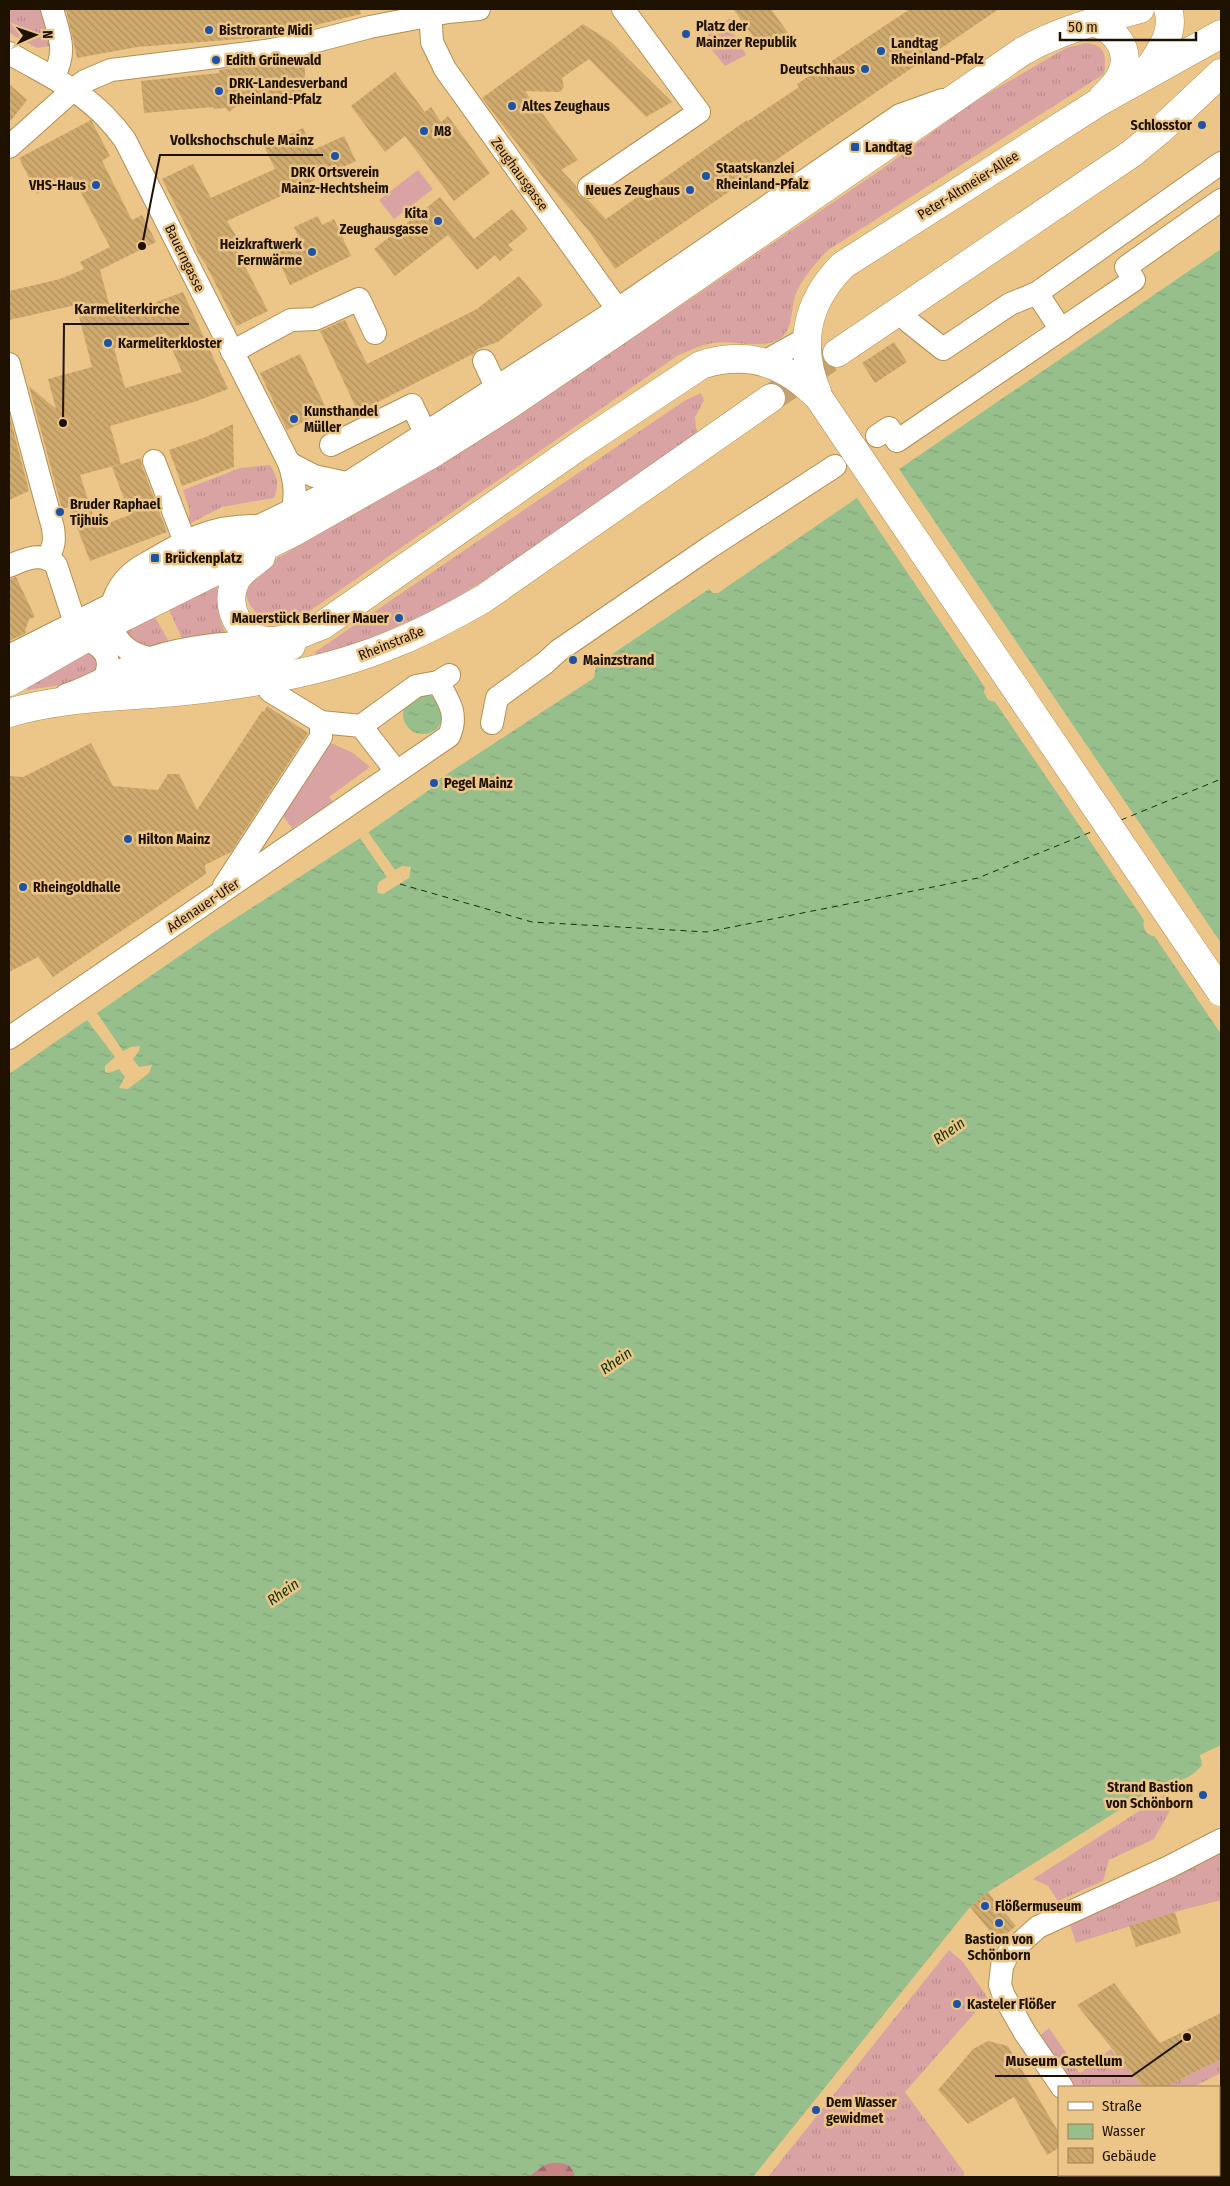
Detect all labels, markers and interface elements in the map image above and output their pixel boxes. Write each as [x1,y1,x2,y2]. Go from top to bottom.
north arrow [10,10,60,60]
scale bar [1060,10,1196,42]
place label: Platz der Mainzer Republik [696,18,798,51]
text: 50 m [1068,18,1098,36]
place label: Bistrorante Midi [219,22,313,39]
marker: Bistrorante Midi [203,24,215,36]
marker: Platz der Mainzer Republik [680,28,692,40]
text: N [39,30,56,39]
place label: Landtag Rheinland-Pfalz [891,35,984,68]
marker: Landtag Rheinland-Pfalz [875,45,887,57]
place label: Edith Grünewald [226,52,321,69]
marker: Edith Grünewald [210,54,222,66]
place label: Deutschhaus [780,61,855,78]
marker: Deutschhaus [859,63,871,75]
place label: DRK-Landesverband Rheinland-Pfalz [229,75,348,108]
marker: DRK-Landesverband Rheinland-Pfalz [213,85,225,97]
place label: Altes Zeughaus [521,98,610,115]
marker: Altes Zeughaus [506,100,518,112]
place label: Schlosstor [1131,117,1193,134]
marker: Schlosstor [1196,119,1208,131]
place label: M8 [434,123,452,140]
callout: Volkshochschule Mainz [160,125,323,155]
marker: M8 [418,125,430,137]
text: Volkshochschule Mainz [169,131,315,149]
street label: Zeughausgasse [487,134,552,214]
place label: Landtag [865,139,912,156]
marker: Landtag [849,141,861,153]
street label: Peter-Altmeier-Allee [914,147,1022,223]
marker: DRK Ortsverein Mainz-Hechtsheim [329,150,341,162]
place label: Staatskanzlei Rheinland-Pfalz [716,160,809,193]
place label: DRK Ortsverein Mainz-Hechtsheim [281,164,389,197]
marker: Staatskanzlei Rheinland-Pfalz [700,170,712,182]
place label: VHS-Haus [28,177,86,194]
marker: VHS-Haus [90,179,102,191]
place label: Neues Zeughaus [586,182,680,199]
marker: Neues Zeughaus [684,184,696,196]
place label: Kita Zeughausgasse [340,205,428,238]
marker: Kita Zeughausgasse [432,215,444,227]
street label: Bauerngasse [161,222,208,295]
place label: Heizkraftwerk Fernwärme [220,236,303,269]
marker: Heizkraftwerk Fernwärme [306,246,318,258]
callout: Karmeliterkirche [64,294,189,324]
text: Karmeliterkirche [74,300,180,318]
place label: Karmeliterkloster [118,335,222,352]
marker: Karmeliterkloster [102,337,114,349]
place label: Kunsthandel Müller [304,403,378,436]
marker: Kunsthandel Müller [288,413,300,425]
place label: Bruder Raphael Tijhuis [70,496,161,529]
marker: Bruder Raphael Tijhuis [54,506,66,518]
place label: Brückenplatz [165,550,242,567]
marker: Brückenplatz [149,552,161,564]
place label: Mauerstück Berliner Mauer [232,610,390,627]
marker: Mauerstück Berliner Mauer [393,612,405,624]
street label: Rheinstraße [356,623,426,664]
place label: Mainzstrand [583,652,655,669]
marker: Mainzstrand [567,654,579,666]
place label: Pegel Mainz [444,775,513,792]
marker: Pegel Mainz [428,777,440,789]
place label: Hilton Mainz [138,831,210,848]
marker: Hilton Mainz [122,833,134,845]
street label: Adenauer-Ufer [164,875,243,936]
place label: Rheingoldhalle [33,879,121,896]
marker: Rheingoldhalle [17,881,29,893]
water label: Rhein [930,1114,968,1148]
water label: Rhein [597,1344,635,1378]
water label: Rhein [264,1575,302,1609]
place label: Strand Bastion von Schönborn [1105,1779,1193,1812]
marker: Strand Bastion von Schönborn [1197,1789,1209,1801]
place label: Flößermuseum [995,1898,1082,1915]
marker: Flößermuseum [979,1900,991,1912]
marker: Bastion von Schönborn [993,1917,1005,1929]
place label: Bastion von Schönborn [965,1931,1033,1964]
place label: Kasteler Flößer [967,1996,1057,2013]
marker: Kasteler Flößer [951,1998,963,2010]
callout: Museum Castellum [995,2046,1132,2076]
text: Museum Castellum [1006,2052,1122,2070]
legend [1058,2086,1220,2176]
place label: Dem Wasser gewidmet [826,2094,898,2127]
text: Straße [1102,2097,1142,2115]
marker: Dem Wasser gewidmet [810,2104,822,2116]
text: Wasser [1102,2122,1146,2140]
text: Gebäude [1102,2147,1157,2165]

